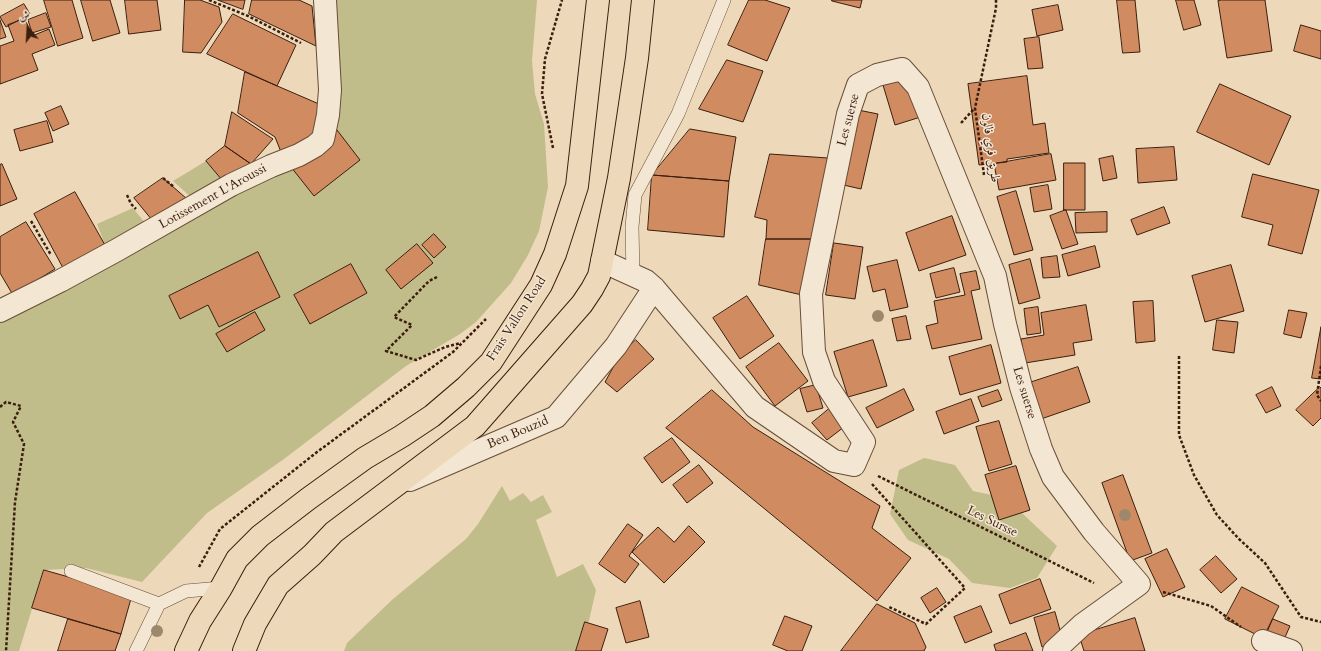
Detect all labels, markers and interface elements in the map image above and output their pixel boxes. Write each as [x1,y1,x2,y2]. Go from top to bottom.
text: ش [17,7,32,25]
north arrow [8,8,48,48]
street label: Les suerse [834,92,864,148]
street label: طريق فري فالون [977,112,1003,184]
street label: Lotissement L'Aroussi [157,161,269,233]
street label: Frais Vallon Road [484,274,550,364]
street label: Les suerse [1009,365,1039,421]
street label: Ben Bouzid [485,413,551,453]
street label: Les Sursse [964,503,1020,541]

